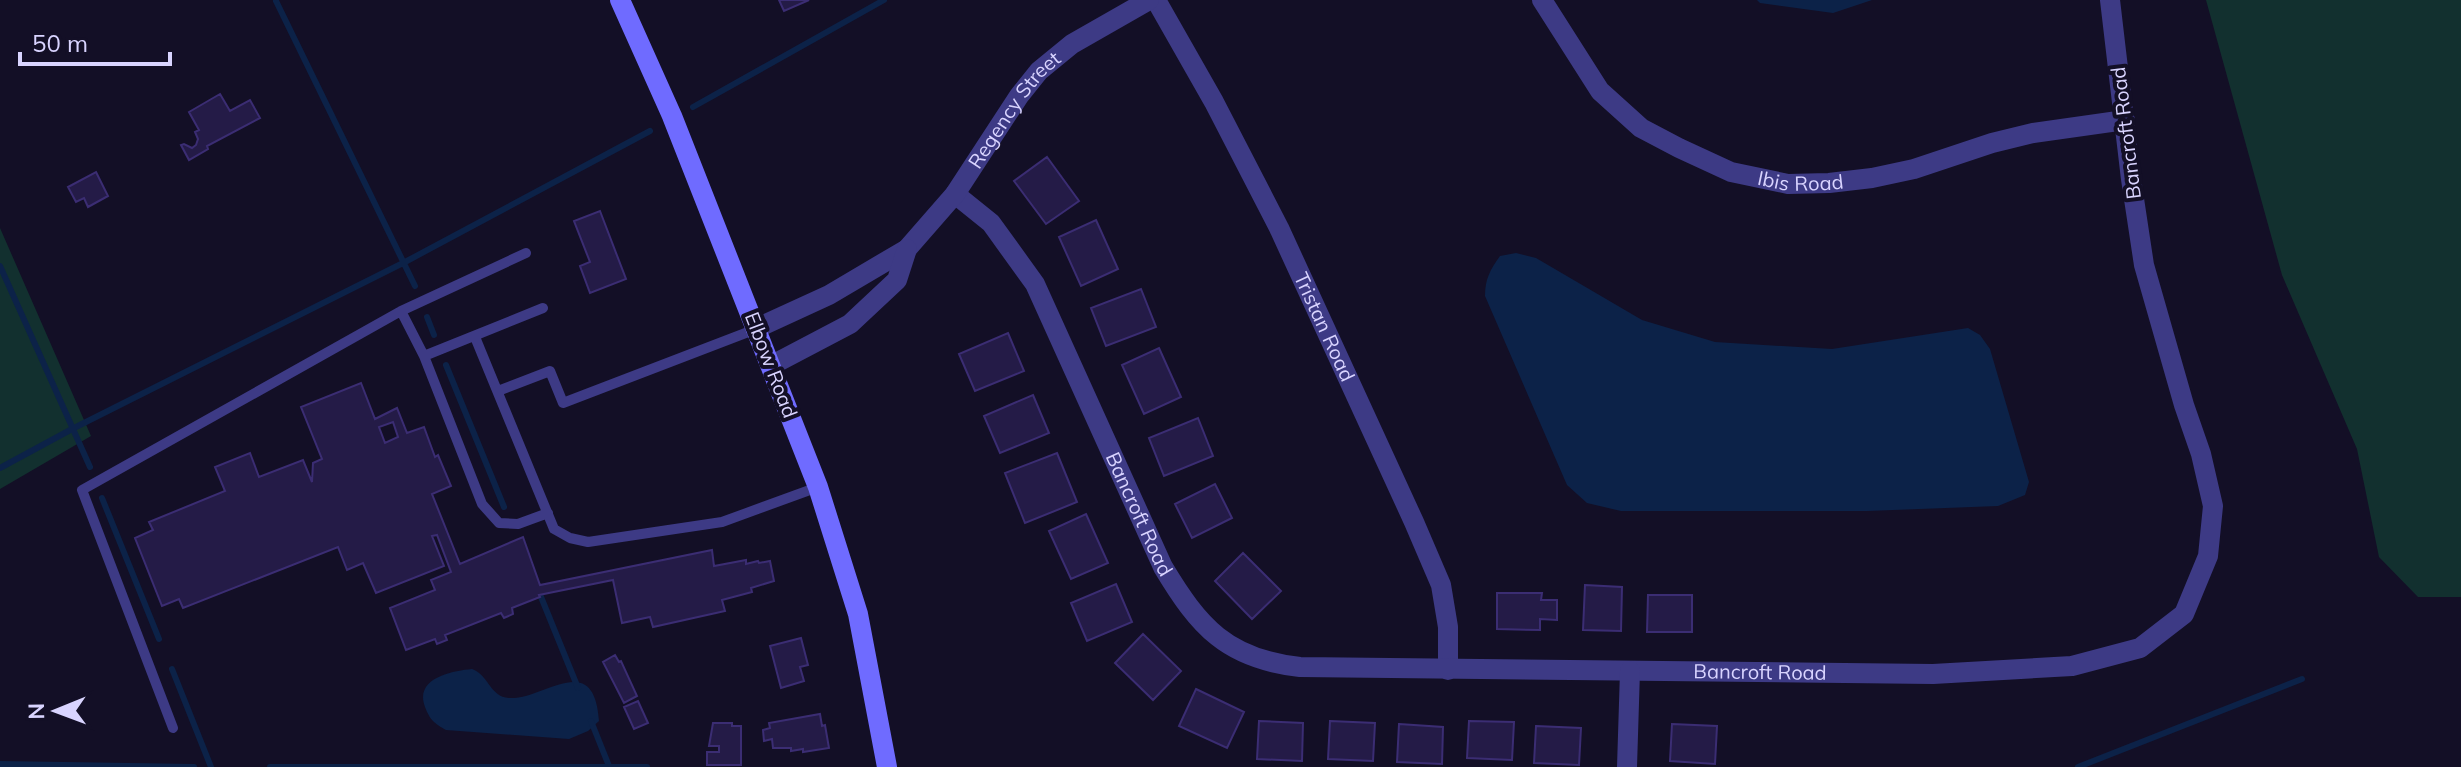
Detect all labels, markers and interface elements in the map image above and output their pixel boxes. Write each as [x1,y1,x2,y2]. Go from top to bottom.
scale bar [20,16,170,66]
text: 50 m [32,28,88,58]
street label: Regency Street [962,46,1065,173]
street label: Bancroft Road [2105,65,2146,201]
street label: Ibis Road [1756,165,1845,196]
street label: Tristan Road [1289,268,1361,385]
street label: Elbow Road [740,308,803,421]
street label: Bancroft Road [1101,448,1179,581]
street label: Bancroft Road [1693,658,1827,685]
north arrow [16,671,96,751]
text: N [22,703,50,720]

